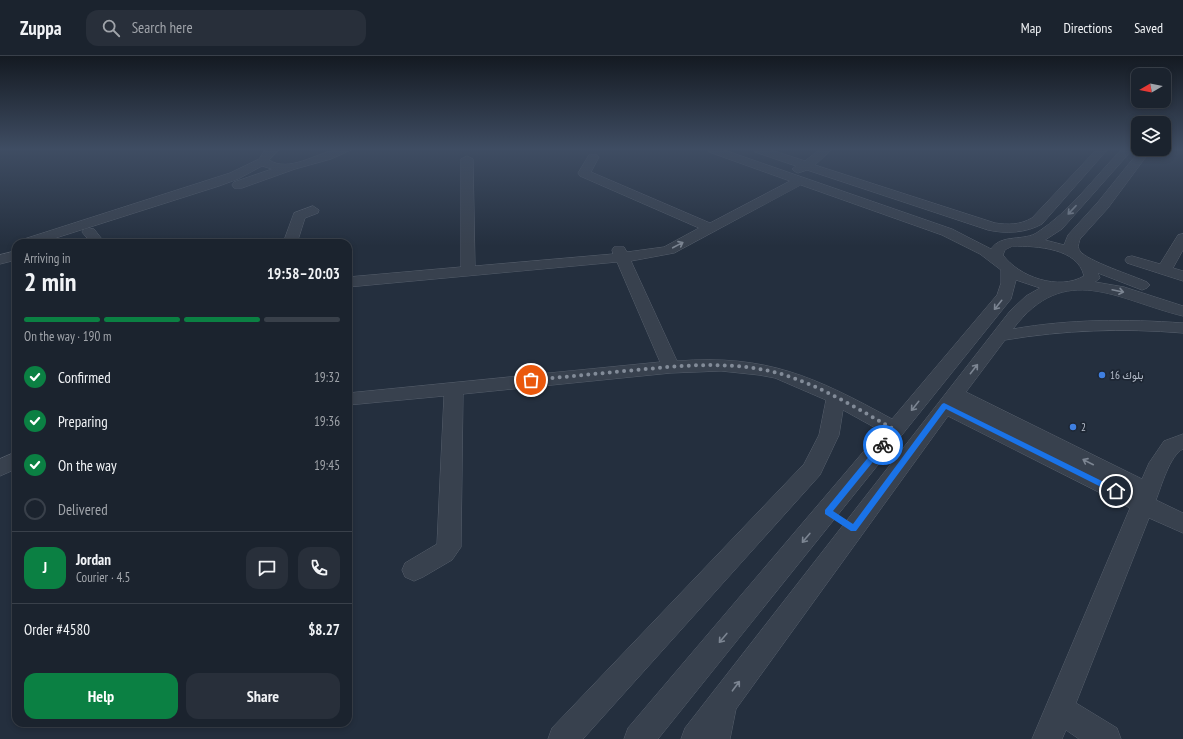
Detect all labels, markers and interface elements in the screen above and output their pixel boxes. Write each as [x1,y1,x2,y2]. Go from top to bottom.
search box [86,10,366,46]
text: Zuppa [20,16,62,40]
icon: search [100,17,122,39]
text: Search here [132,18,193,37]
text: Map [1021,19,1041,37]
text: Directions [1063,19,1112,37]
text: Saved [1134,19,1163,37]
north arrow [1131,68,1171,108]
map controls [1131,68,1171,156]
button: layers [1131,116,1171,156]
one-way arrow [1067,205,1077,215]
one-way arrow [672,241,684,248]
text: Arriving in [24,250,71,267]
text: 19:58–20:03 [267,264,340,283]
text: 2 min [24,265,77,298]
one-way arrow [1111,287,1124,295]
one-way arrow [993,300,1002,311]
text: On the way · 190 m [24,328,111,345]
pin [514,363,548,397]
one-way arrow [969,363,978,374]
icon: check [24,366,46,388]
text: Confirmed [58,368,111,387]
place label: بلوك 16 [1110,368,1144,382]
text: 19:32 [314,369,340,386]
icon: bag [520,369,542,391]
marker: بلوك 16 [1097,370,1107,380]
one-way arrow [911,400,920,411]
icon: check [24,410,46,432]
text: Preparing [58,412,108,431]
text: 19:36 [314,413,340,430]
place label: 2 [1081,420,1086,434]
marker: 2 [1068,422,1078,432]
courier [863,425,903,465]
icon: bike [872,434,894,456]
icon: check [24,454,46,476]
text: On the way [58,456,117,475]
text: 19:45 [314,457,340,474]
one-way arrow [1082,457,1094,465]
pin [1099,474,1133,508]
icon: home [1105,480,1127,502]
text: Delivered [58,500,108,519]
one-way arrow [801,533,810,544]
button: chat [246,547,288,589]
button: phone [298,547,340,589]
text: Jordan [76,550,111,569]
text: J [43,558,47,577]
text: Courier · 4.5 [76,569,130,586]
text: Order #4580 [24,620,90,639]
text: $8.27 [308,620,340,639]
one-way arrow [718,633,727,644]
button: Help [24,673,178,719]
button: Share [186,673,340,719]
one-way arrow [732,680,741,691]

